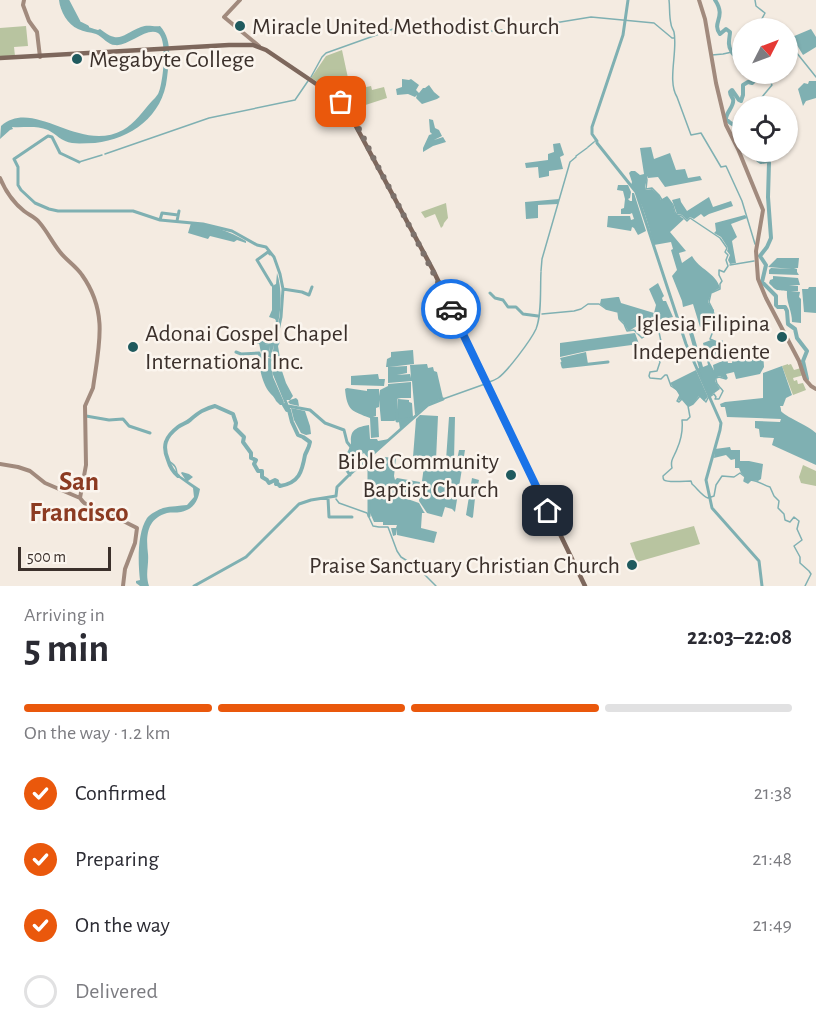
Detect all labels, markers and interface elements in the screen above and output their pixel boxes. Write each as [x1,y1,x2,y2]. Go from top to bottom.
place label: Miracle United Methodist Church [252,15,560,39]
north arrow [732,18,798,84]
map controls [732,18,798,162]
marker: Miracle United Methodist Church [233,19,247,33]
place label: Megabyte College [89,48,255,72]
marker: Megabyte College [70,52,84,66]
pin [315,76,366,127]
icon: bag [324,85,357,118]
button: locate [732,96,798,162]
courier [421,279,481,339]
icon: car [435,293,468,326]
place label: Iglesia Filipina Independiente [632,312,770,364]
place label: Adonai Gospel Chapel International Inc. [145,322,349,374]
marker: Iglesia Filipina Independiente [775,330,789,344]
marker: Adonai Gospel Chapel International Inc. [126,340,140,354]
place label: Bible Community Baptist Church [337,450,499,502]
district label: San Francisco [29,468,129,526]
marker: Bible Community Baptist Church [504,468,518,482]
pin [522,485,573,536]
icon: home [531,494,564,527]
scale bar [18,544,111,572]
text: 500 m [27,549,66,565]
place label: Praise Sanctuary Christian Church [309,554,620,578]
marker: Praise Sanctuary Christian Church [625,558,639,572]
text: Arriving in [24,605,105,625]
text: 22:03–22:08 [687,626,792,648]
text: 5 min [24,630,109,669]
text: On the way · 1.2 km [24,723,170,743]
icon: check [24,777,57,810]
text: Confirmed [75,782,166,804]
text: 21:38 [754,783,792,803]
icon: check [24,843,57,876]
text: Preparing [75,848,159,870]
text: 21:48 [752,849,792,869]
icon: check [24,909,57,942]
text: On the way [75,914,170,936]
text: 21:49 [752,915,792,935]
text: Delivered [75,980,158,1002]

